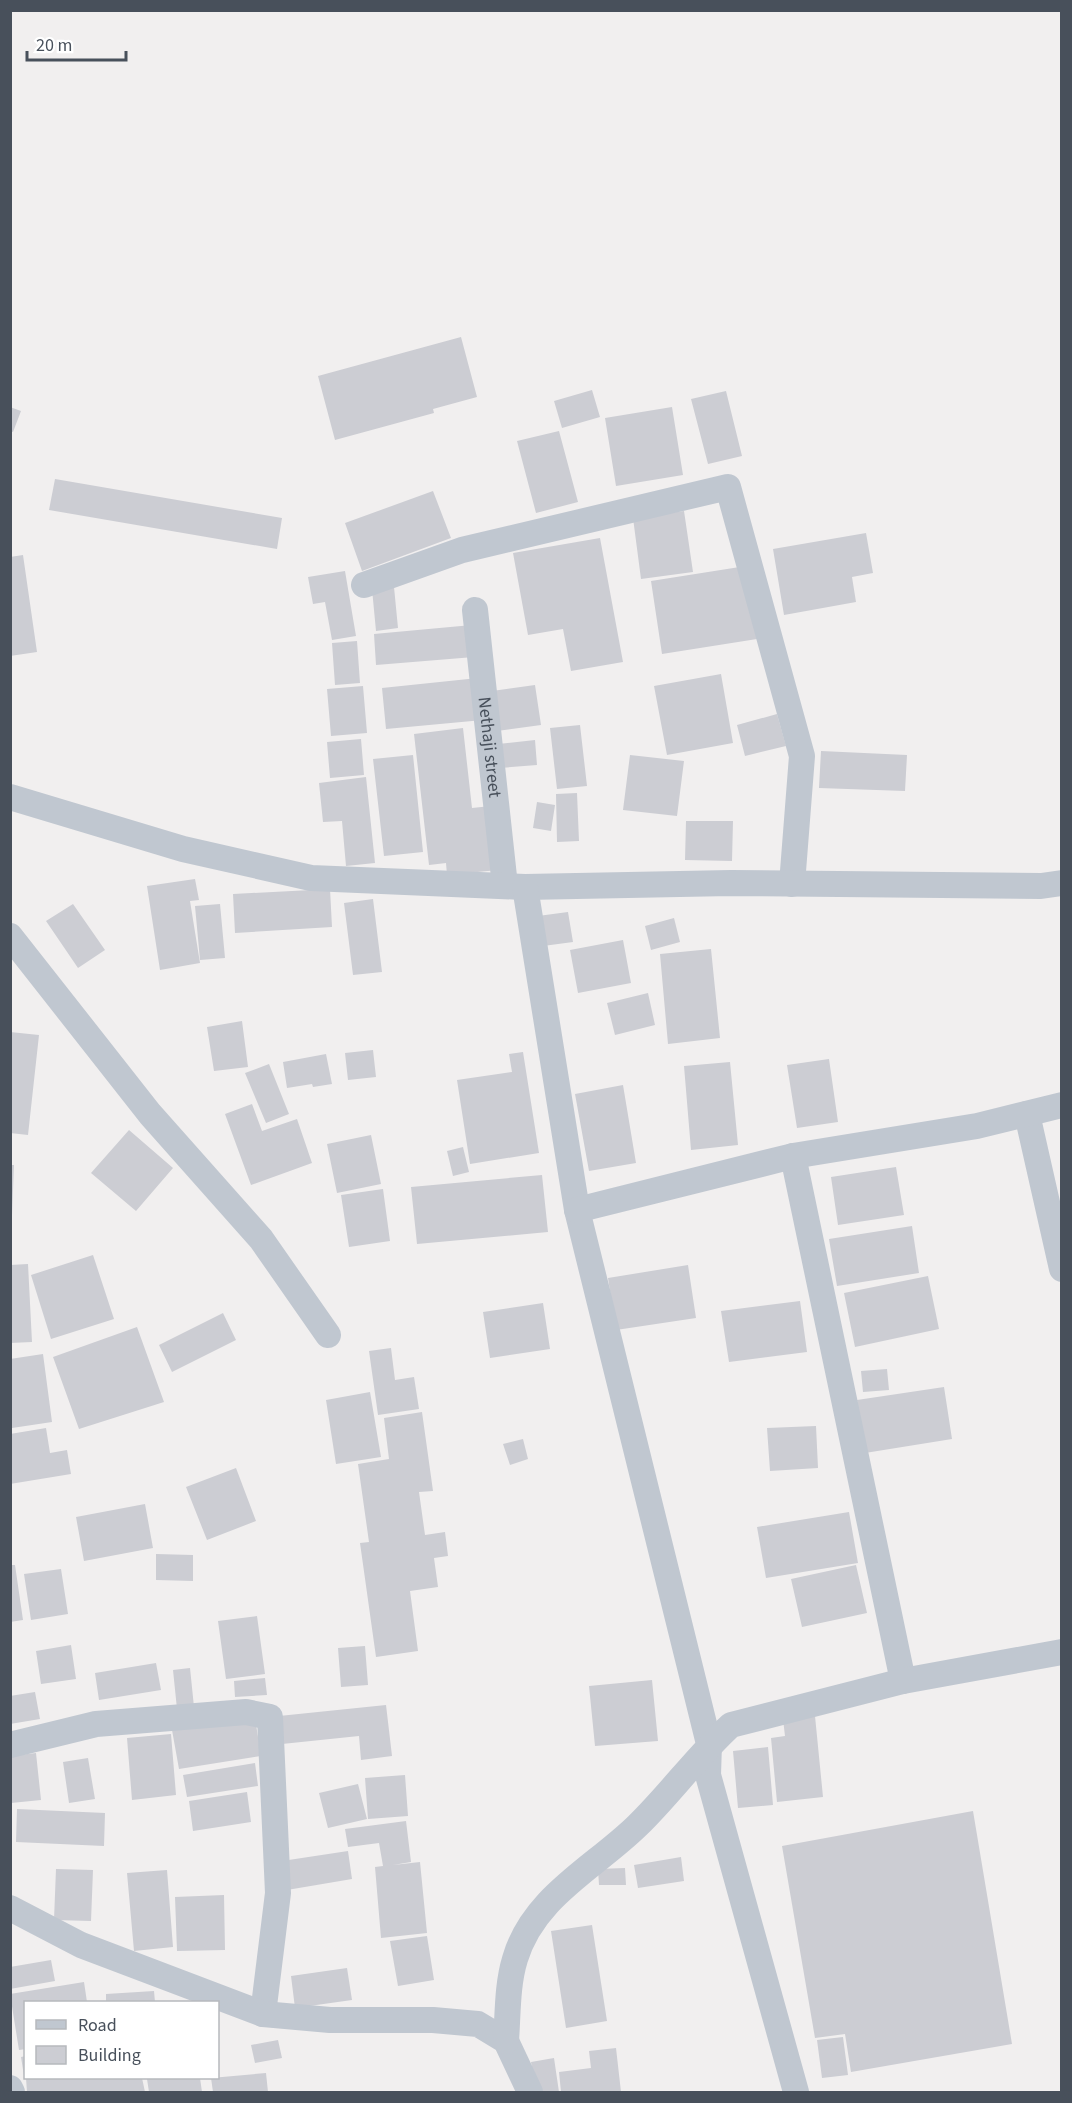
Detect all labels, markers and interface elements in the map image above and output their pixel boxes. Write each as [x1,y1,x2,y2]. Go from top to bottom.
scale bar [27,24,126,62]
text: 20 m [36,33,72,58]
street label: Nethaji street [472,696,508,799]
legend [24,2001,219,2079]
text: Road [78,2013,117,2038]
text: Building [78,2043,141,2068]

